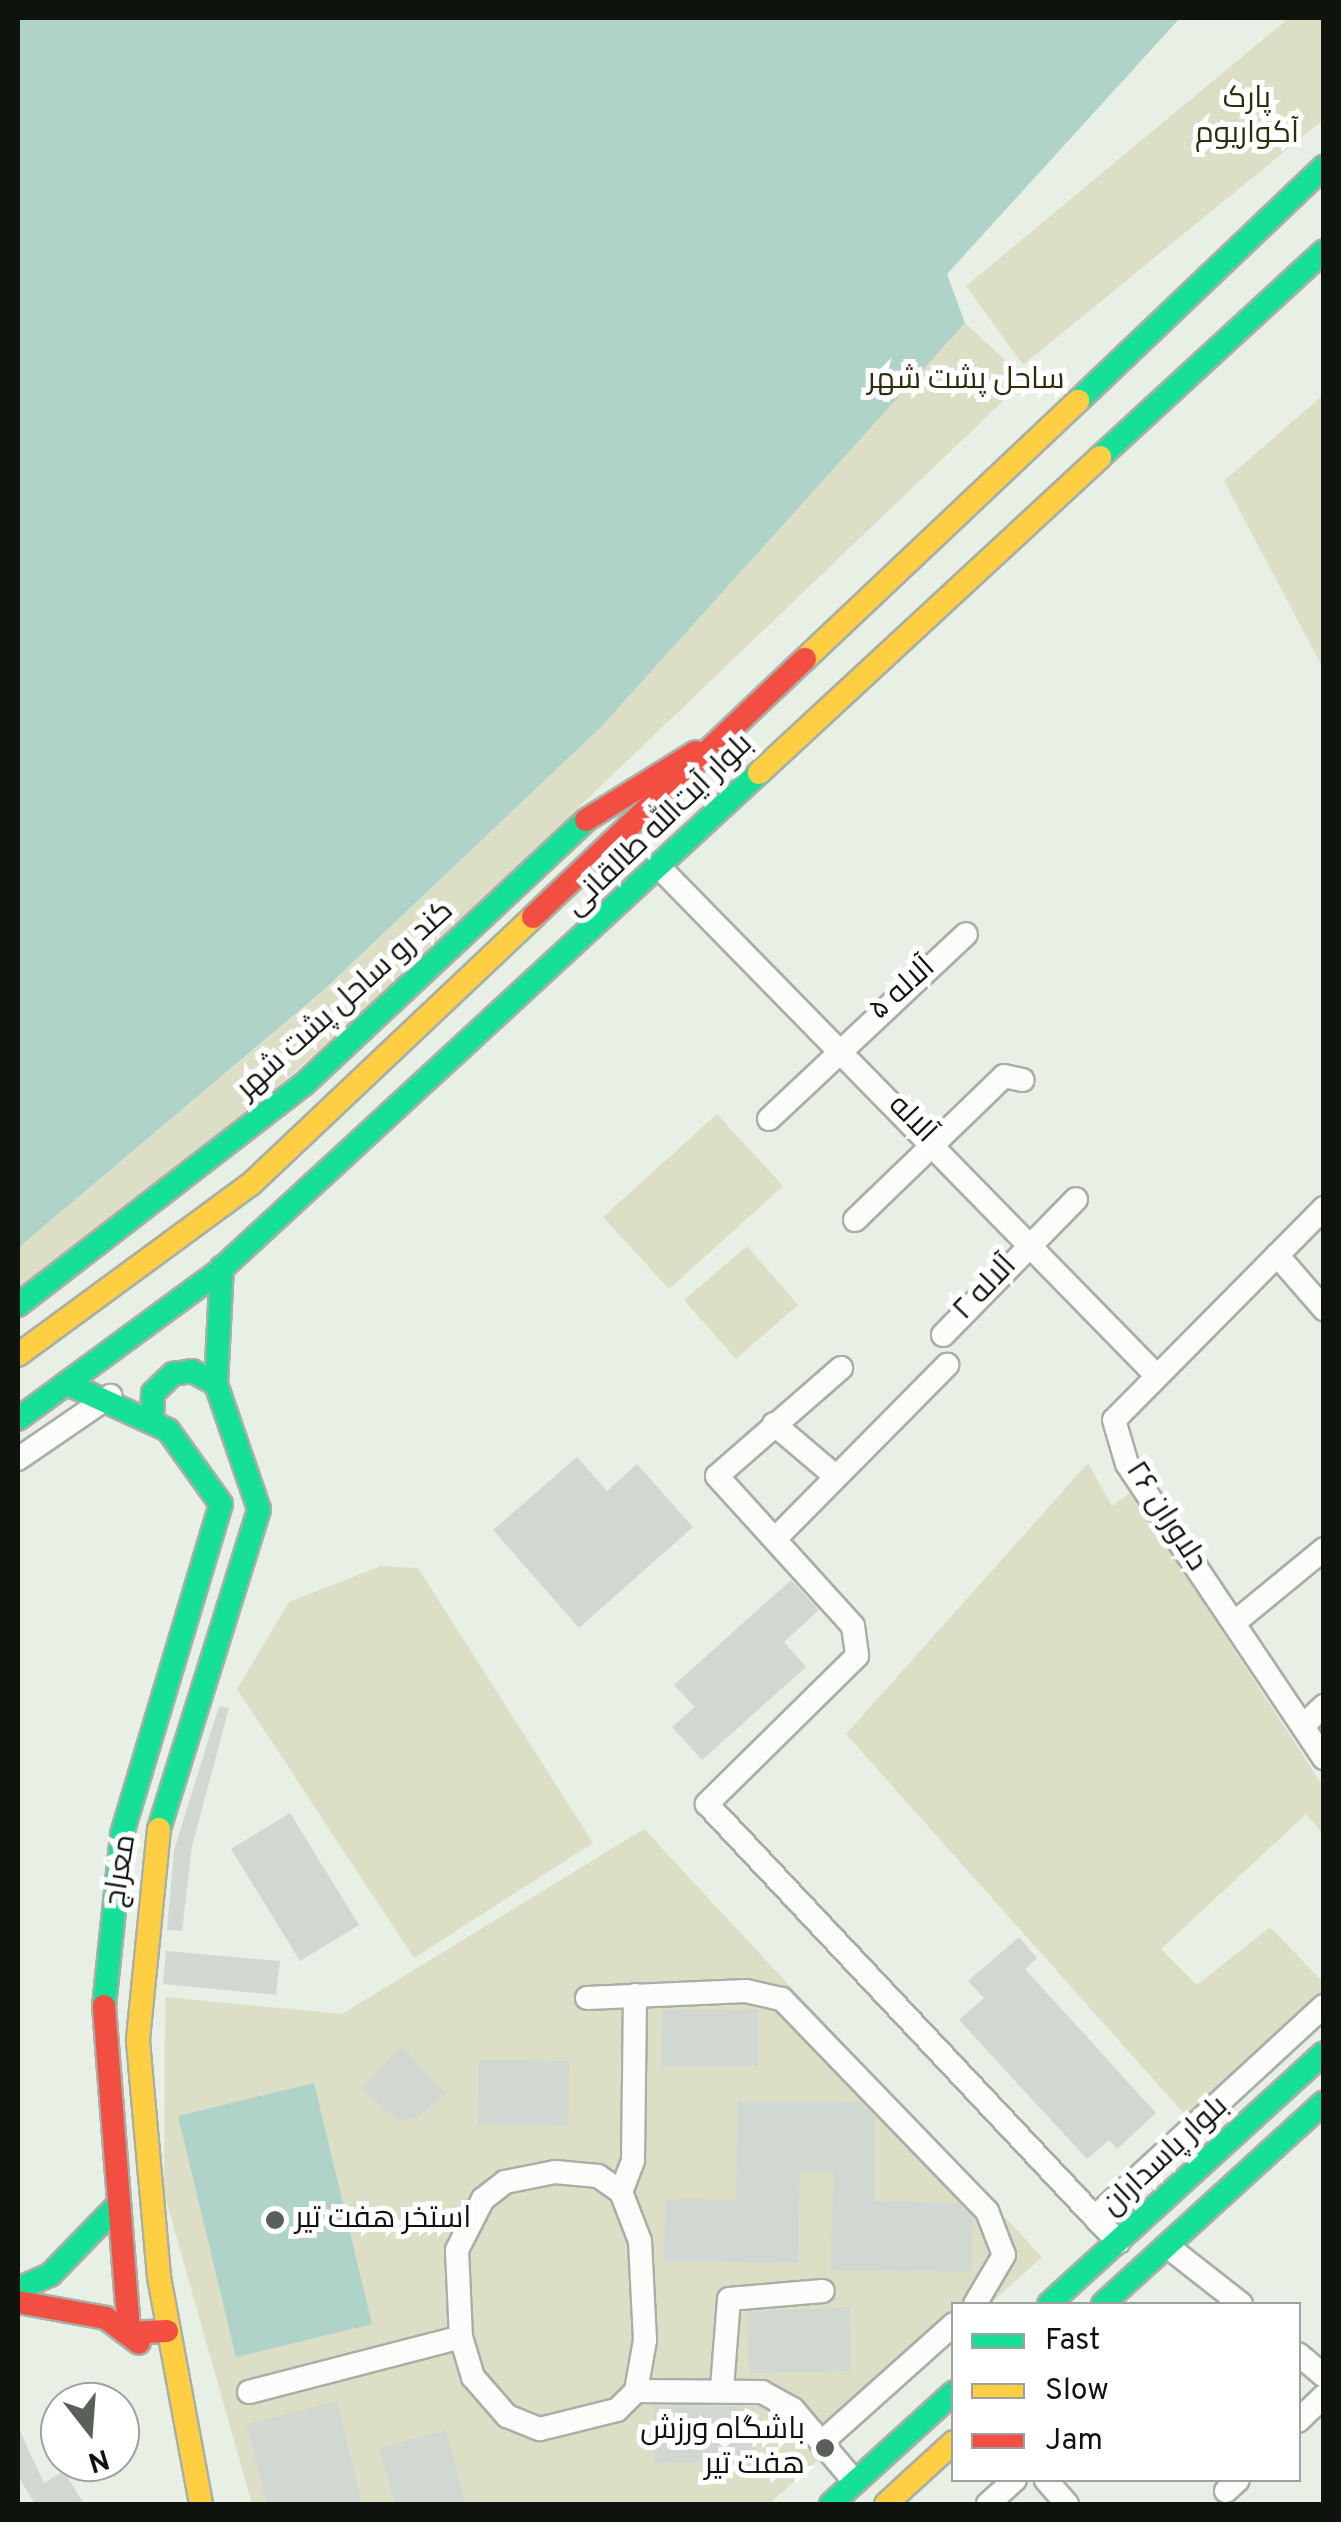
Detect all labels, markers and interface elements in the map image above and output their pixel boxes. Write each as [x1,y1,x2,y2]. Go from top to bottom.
park label: پارک آکواریوم [1195,82,1299,152]
park label: ساحل پشت شهر [867,363,1065,399]
street label: بلوار آیت‌الله طالقانی [559,727,761,925]
street label: کند رو ساحل پشت شهر [230,894,462,1108]
street label: آلاله ۵ [863,951,943,1029]
street label: آلاله [880,1088,942,1152]
street label: آلاله ۲ [947,1249,1025,1329]
street label: دلاوران ۲۶ [1116,1455,1214,1579]
street label: معراج [99,1832,145,1910]
street label: بلوار پاسداران [1095,2090,1237,2224]
place label: استخر هفت تیر [295,2202,471,2238]
marker: استخر هفت تیر [264,2209,286,2231]
legend [951,2302,1301,2482]
text: Fast [1045,2323,1100,2360]
text: Slow [1045,2373,1109,2410]
north arrow [40,2382,140,2482]
place label: باشگاه ورزش هفت تیر [640,2413,805,2484]
text: Jam [1045,2423,1103,2460]
marker: باشگاه ورزش هفت تیر [814,2437,836,2459]
text: N [83,2439,113,2479]

